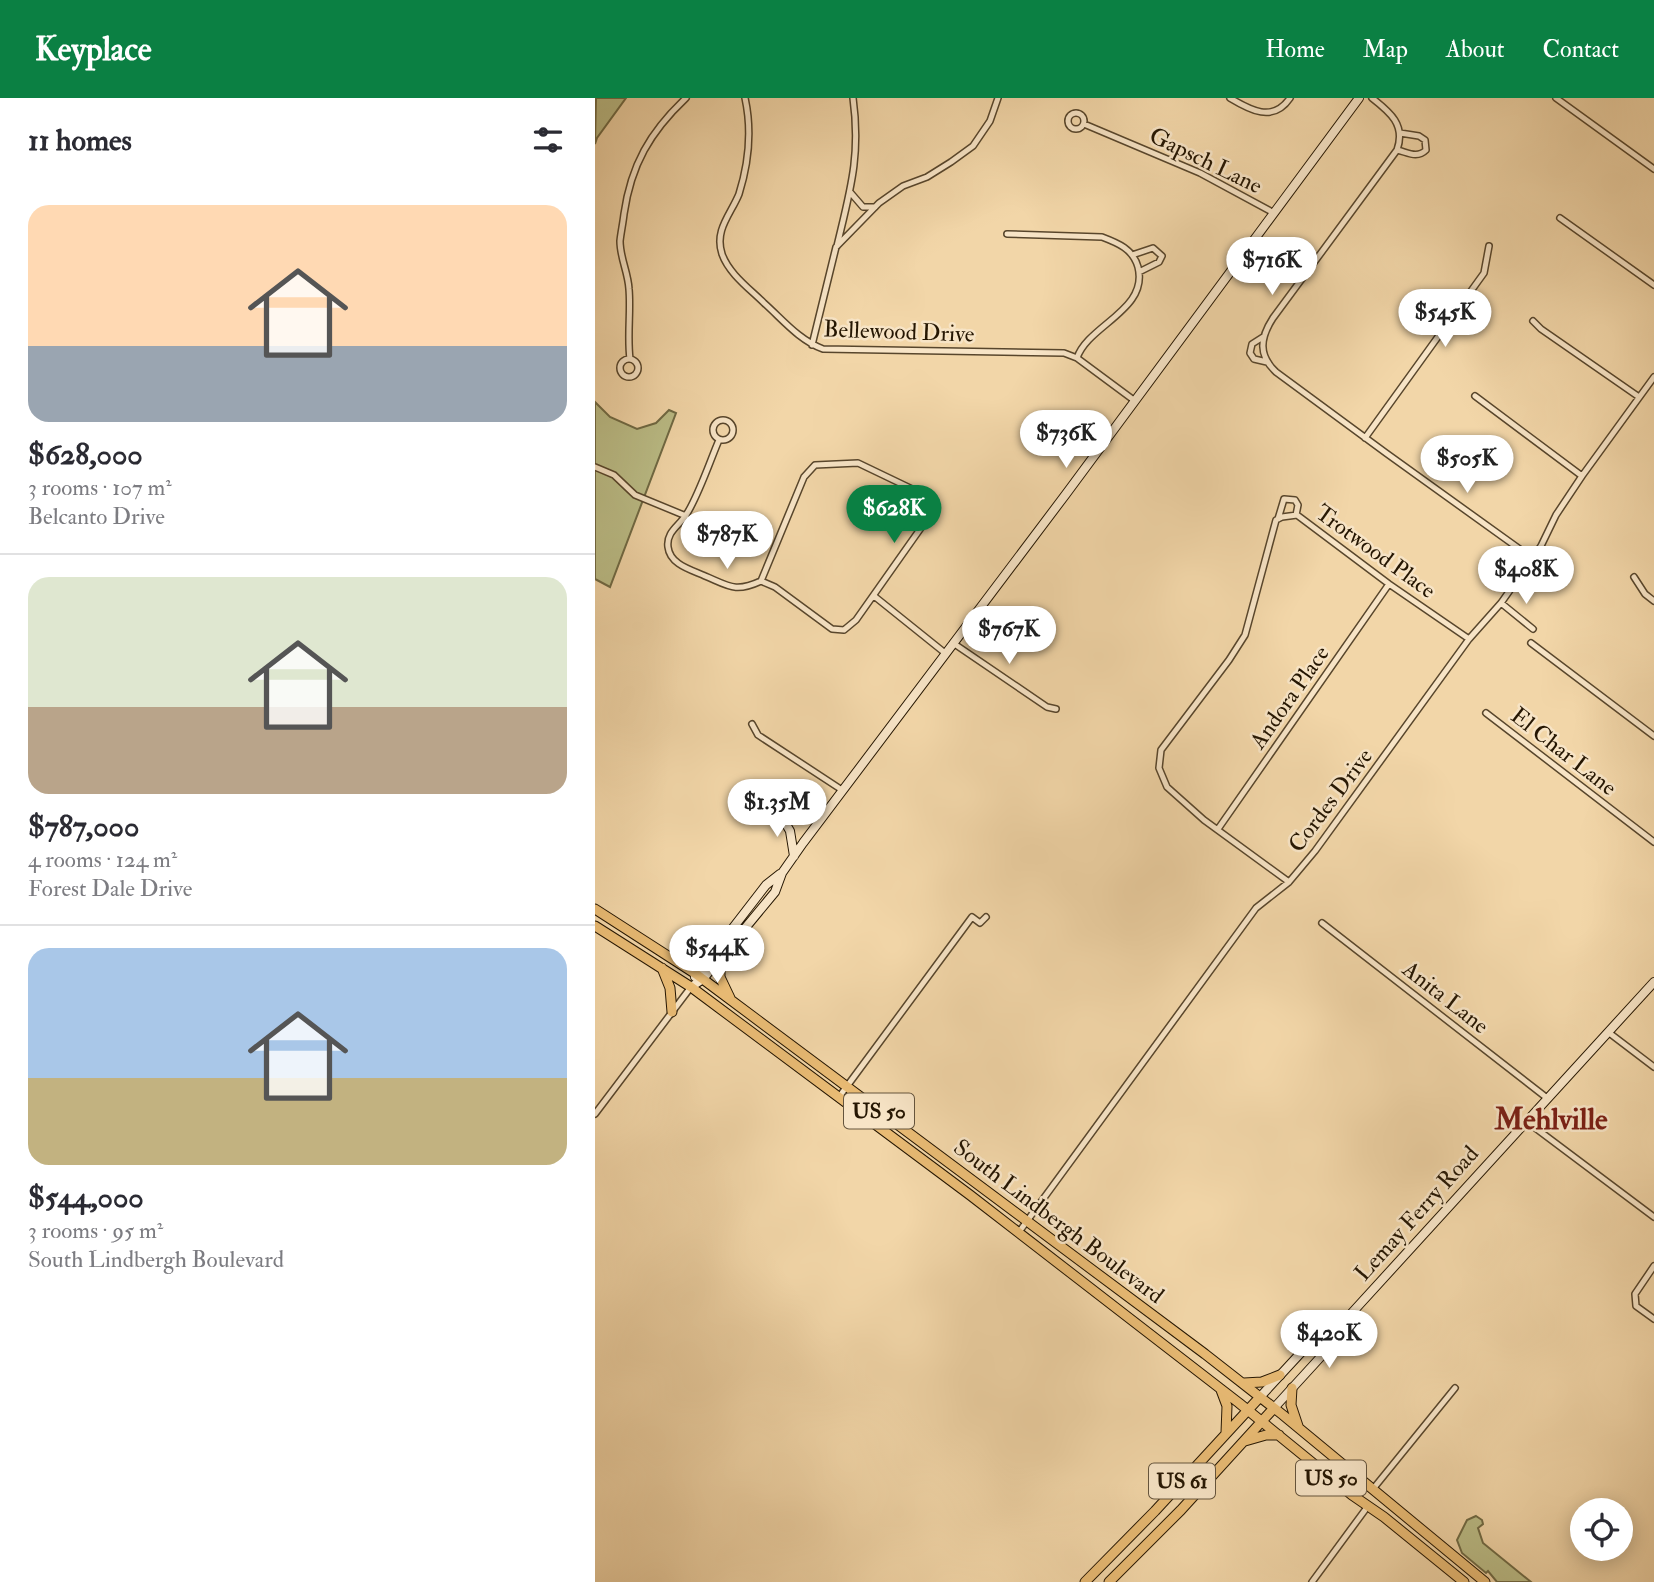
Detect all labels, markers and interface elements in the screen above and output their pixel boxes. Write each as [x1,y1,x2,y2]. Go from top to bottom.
text: Keyplace [35,29,152,70]
text: Home [1265,34,1325,65]
text: Map [1363,34,1408,65]
text: About [1446,34,1505,65]
text: Contact [1543,34,1619,65]
icon: filters [529,121,567,159]
street label: Gapsch Lane [1144,121,1267,201]
text: 11 homes [28,122,132,159]
pin: $716K [1223,238,1321,297]
text: $716K [1242,245,1302,274]
icon: home [235,250,361,376]
pin: $545K [1396,289,1494,349]
text: $545K [1414,297,1476,326]
street label: Bellewood Drive [823,314,975,349]
pin: $736K [1017,410,1115,470]
text: $736K [1036,418,1096,447]
text: $628,000 [28,436,143,473]
pin: $505K [1418,436,1516,495]
text: $505K [1437,443,1497,472]
text: 3 rooms · 107 m² [28,473,172,502]
pin: $628K [845,486,943,545]
text: $628K [862,493,926,522]
street label: Trotwood Place [1310,498,1442,605]
text: Belcanto Drive [28,502,165,531]
pin: $787K [678,512,776,571]
text: $787K [696,519,758,548]
pin: $408K [1477,546,1575,606]
text: $408K [1494,554,1558,583]
pin: $767K [960,606,1058,666]
text: $767K [978,614,1040,643]
icon: home [235,622,361,748]
street label: Andora Place [1243,640,1336,755]
street label: El Char Lane [1505,701,1623,802]
street label: Cordes Drive [1282,742,1379,858]
pin: $1.35M [720,780,834,839]
text: $1.35M [744,787,810,816]
text: $787,000 [28,808,139,845]
text: 4 rooms · 124 m² [28,845,177,874]
text: Forest Dale Drive [28,874,192,903]
pin: $544K [668,926,766,985]
text: $544K [685,933,749,962]
street label: Anita Lane [1396,954,1495,1040]
icon: home [235,993,361,1119]
road number: US 50 [844,1094,914,1128]
district label: Mehlville [1493,1101,1608,1138]
street label: South Lindbergh Boulevard [948,1133,1170,1310]
street label: Lemay Ferry Road [1348,1140,1485,1287]
text: $544,000 [28,1179,144,1216]
text: 3 rooms · 95 m² [28,1216,163,1245]
text: South Lindbergh Boulevard [28,1245,284,1274]
pin: $420K [1280,1310,1378,1370]
text: $420K [1297,1318,1361,1347]
road number: US 50 [1296,1460,1366,1496]
road number: US 61 [1149,1464,1215,1498]
map controls [1570,1498,1633,1561]
button: locate [1570,1498,1633,1561]

